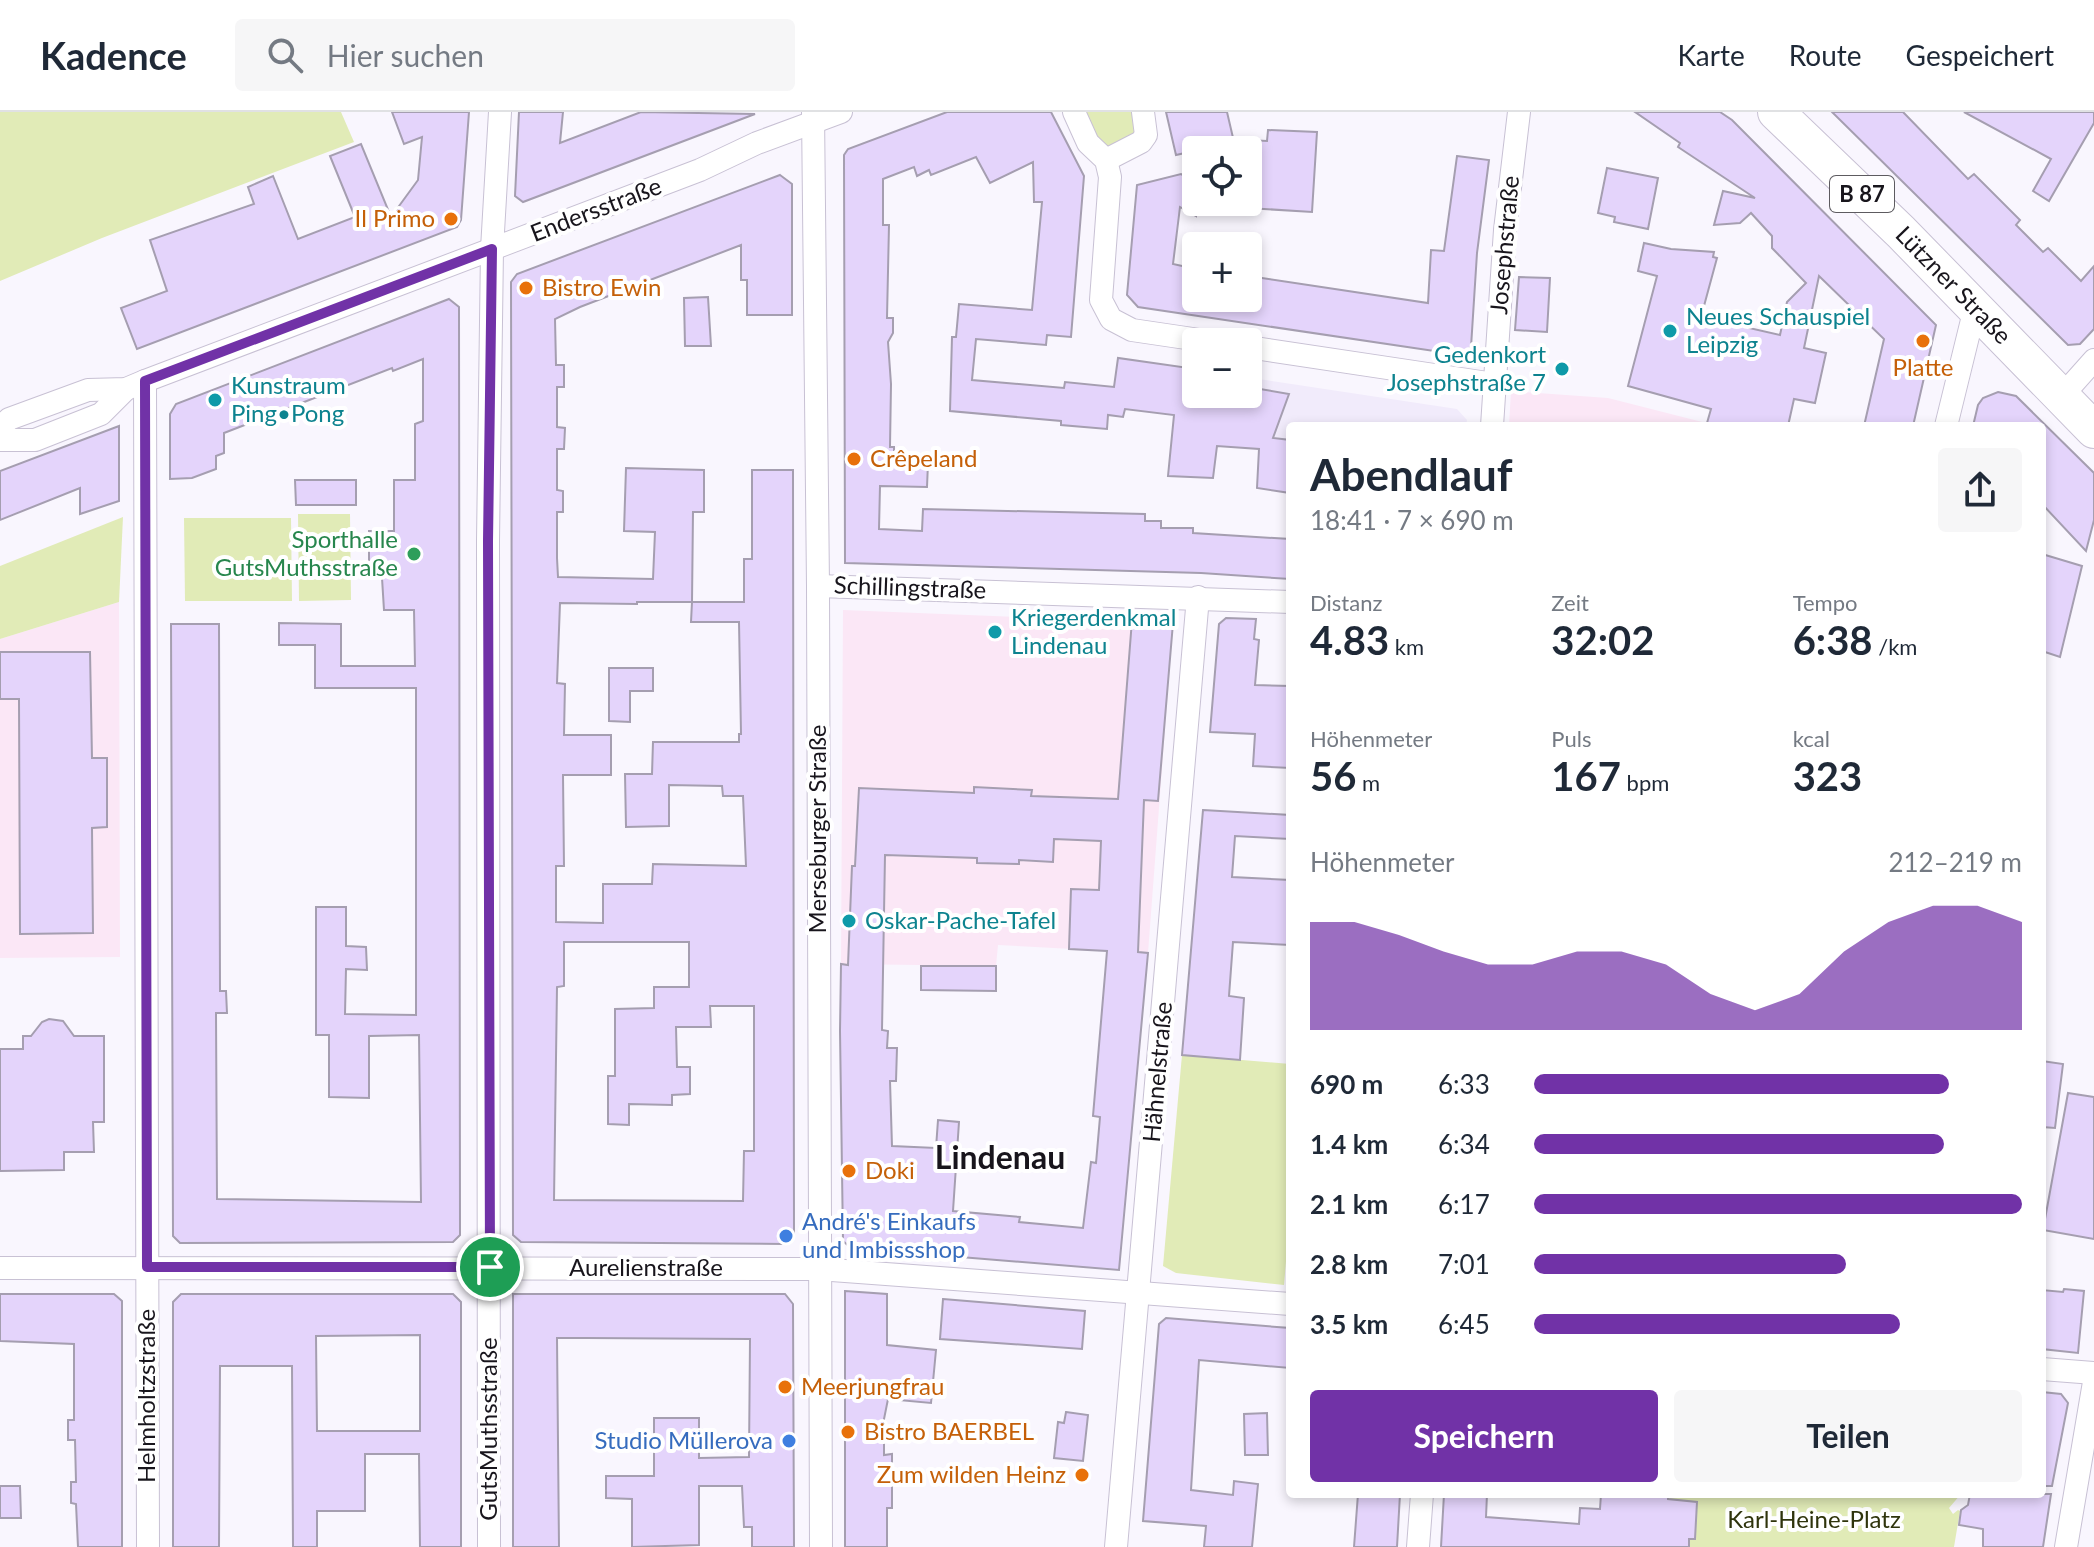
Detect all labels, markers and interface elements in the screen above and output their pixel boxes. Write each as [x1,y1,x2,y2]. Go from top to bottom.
search box [235,19,795,91]
text: Kadence [40,32,187,78]
icon: search [263,33,307,77]
text: Hier suchen [327,37,484,73]
text: Karte [1677,38,1745,72]
text: Route [1789,38,1862,72]
text: Gespeichert [1906,38,2054,72]
map controls [1182,136,1262,408]
button: locate [1182,136,1262,216]
street label: Endersstraße [526,170,665,247]
street label: Josephstraße [1483,174,1524,316]
road number: B 87 [1830,176,1894,212]
place label: Il Primo [355,203,435,232]
marker: Il Primo [442,210,460,228]
street label: Lützner Straße [1890,219,2018,349]
button: + [1182,232,1262,312]
place label: Bistro Ewin [542,272,661,301]
marker: Bistro Ewin [517,279,535,297]
place label: Neues Schauspiel Leipzig [1686,301,1870,358]
marker: Neues Schauspiel Leipzig [1661,322,1679,340]
button: − [1182,328,1262,408]
marker: Platte [1914,332,1932,350]
place label: Gedenkort Josephstraße 7 [1387,339,1546,396]
place label: Platte [1893,352,1953,381]
marker: Gedenkort Josephstraße 7 [1553,360,1571,378]
place label: Kunstraum Ping•Pong [231,370,346,427]
marker: Kunstraum Ping•Pong [206,391,224,409]
place label: Crêpeland [870,443,977,472]
text: Abendlauf [1310,448,1513,500]
button: share [1938,448,2022,532]
marker: Crêpeland [845,450,863,468]
text: 18:41 · 7 × 690 m [1310,504,1514,536]
place label: Sporthalle GutsMuthsstraße [215,524,398,581]
marker: Sporthalle GutsMuthsstraße [405,545,423,563]
street label: Schillingstraße [833,569,987,604]
text: Distanz [1310,589,1382,616]
text: Zeit [1551,589,1589,616]
text: Tempo [1793,589,1857,616]
place label: Kriegerdenkmal Lindenau [1011,602,1176,659]
text: 4.83 [1310,616,1389,664]
text: 32:02 [1551,616,1654,664]
text: 6:38 [1793,616,1873,664]
marker: Kriegerdenkmal Lindenau [986,623,1004,641]
text: km [1389,633,1424,660]
text: /km [1873,633,1917,660]
street label: Merseburger Straße [802,724,831,934]
text: Höhenmeter [1310,725,1432,752]
text: Puls [1551,725,1591,752]
text: kcal [1793,725,1830,752]
text: 56 [1310,752,1356,800]
text: 167 [1551,752,1621,800]
text: 323 [1793,752,1862,800]
text: m [1356,769,1380,796]
text: bpm [1621,769,1669,796]
text: Höhenmeter [1310,846,1454,878]
text: 212–219 m [1888,846,2022,878]
place label: Oskar-Pache-Tafel [865,905,1056,934]
marker: Oskar-Pache-Tafel [840,912,858,930]
street label: Hähnelstraße [1136,1000,1177,1143]
text: 690 m [1310,1068,1383,1100]
text: 6:33 [1438,1068,1490,1100]
text: 1.4 km [1310,1128,1388,1160]
text: 6:34 [1438,1128,1490,1160]
district label: Lindenau [935,1137,1065,1176]
place label: Doki [865,1155,915,1184]
marker: Doki [840,1162,858,1180]
text: 2.1 km [1310,1188,1388,1220]
text: 6:17 [1438,1188,1490,1220]
place label: André's Einkaufs und Imbissshop [802,1206,976,1263]
marker: André's Einkaufs und Imbissshop [777,1227,795,1245]
pin [456,1233,524,1301]
icon: arrive [468,1245,512,1289]
text: 2.8 km [1310,1248,1388,1280]
text: 7:01 [1438,1248,1490,1280]
street label: Aurelienstraße [569,1252,723,1281]
text: 3.5 km [1310,1308,1388,1340]
text: 6:45 [1438,1308,1490,1340]
street label: Helmholtzstraße [131,1309,160,1483]
street label: GutsMuthsstraße [473,1337,502,1521]
place label: Meerjungfrau [801,1371,944,1400]
marker: Meerjungfrau [776,1378,794,1396]
button: Speichern [1310,1390,1658,1482]
button: Teilen [1674,1390,2022,1482]
place label: Bistro BAERBEL [864,1416,1034,1445]
marker: Bistro BAERBEL [839,1423,857,1441]
place label: Studio Müllerova [595,1425,773,1454]
marker: Studio Müllerova [780,1432,798,1450]
place label: Zum wilden Heinz [877,1459,1066,1488]
marker: Zum wilden Heinz [1073,1466,1091,1484]
park label: Karl-Heine-Platz [1727,1504,1901,1533]

